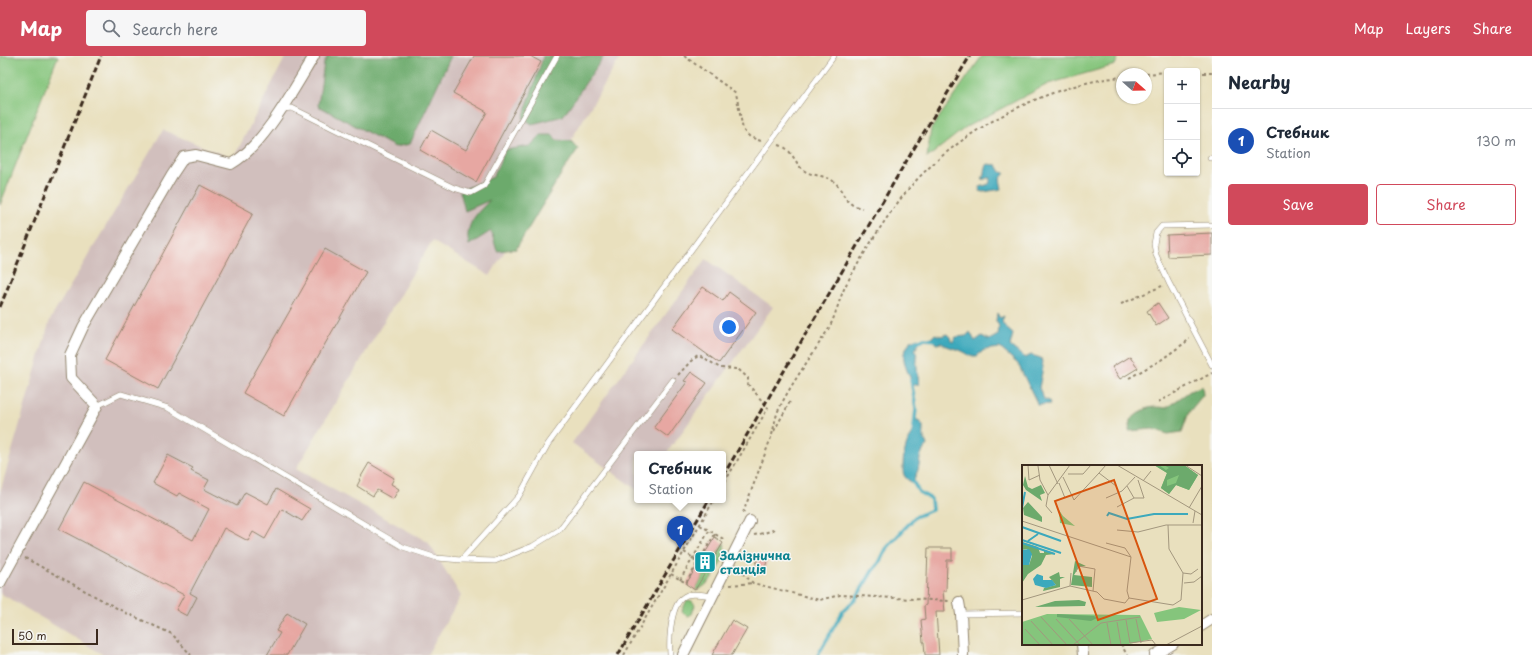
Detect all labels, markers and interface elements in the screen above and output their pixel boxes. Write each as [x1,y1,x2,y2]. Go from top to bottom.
search box [86,10,366,46]
text: Map [20,14,62,42]
icon: search [100,17,122,39]
text: Search here [132,17,218,40]
text: Map [1354,18,1384,39]
text: Layers [1406,18,1451,39]
text: Share [1473,18,1512,39]
north arrow [1116,68,1152,104]
map controls [1164,68,1200,176]
button: + [1164,68,1200,104]
text: Nearby [1228,69,1290,95]
button: − [1164,104,1200,140]
text: Стебник [1266,120,1329,143]
text: 1 [1238,131,1244,150]
text: 130 m [1477,131,1516,150]
button: locate [1164,140,1200,176]
text: Station [1266,143,1311,162]
button: Save [1228,184,1368,225]
button: Share [1376,184,1516,225]
your location [719,317,739,337]
popup [634,451,726,503]
text: Стебник [648,456,712,479]
inset map [1022,465,1202,645]
text: Station [648,479,693,498]
pin: 1 [667,516,693,549]
place label: Залізнична станція [719,546,791,578]
building icon: Залізнична станція [692,549,718,575]
scale bar [12,627,98,646]
text: 50 m [18,627,47,644]

